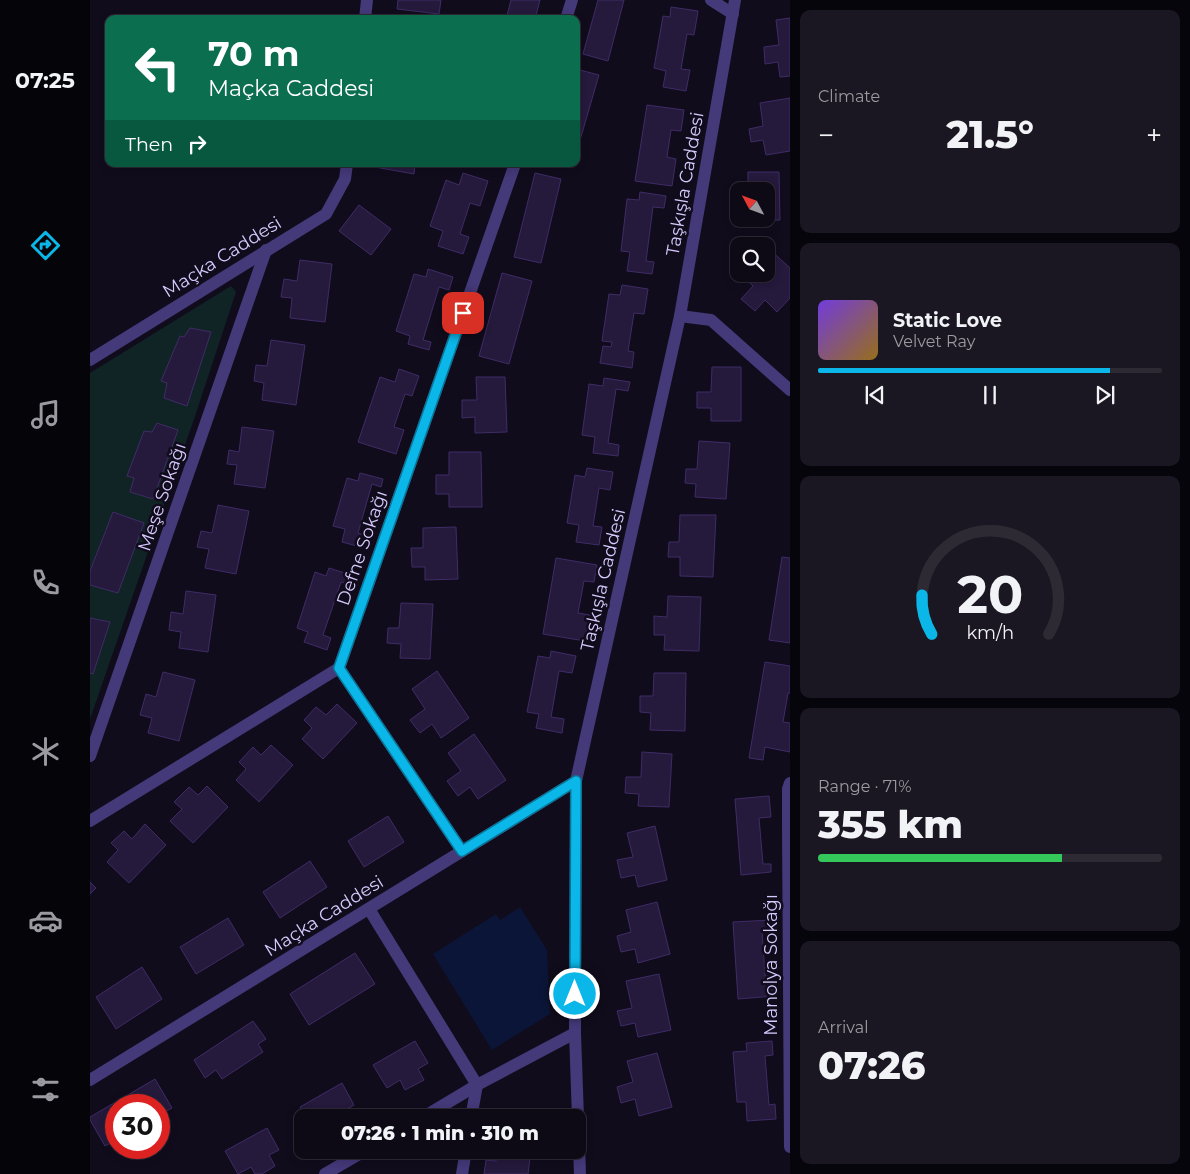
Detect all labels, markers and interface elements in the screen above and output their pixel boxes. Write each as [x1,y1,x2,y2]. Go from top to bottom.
text: 70 m [208,32,299,75]
icon: left [125,35,190,100]
text: 07:25 [15,67,75,94]
text: Maçka Caddesi [208,75,374,102]
text: Climate [818,87,880,106]
street label: Taşkışla Caddesi [662,110,708,258]
text: 21.5° [946,111,1034,158]
text: − [818,118,834,152]
text: + [1146,118,1162,152]
icon: right [183,130,211,158]
text: Then [125,133,173,156]
north arrow [730,182,775,228]
map controls [730,182,775,282]
street label: Maçka Caddesi [159,212,285,302]
icon: directions [28,228,63,263]
button: search [730,237,775,282]
pin [442,292,484,334]
icon: arrive [449,299,477,327]
text: Static Love [893,309,1002,332]
text: Velvet Ray [893,332,975,351]
icon: previous [861,381,889,409]
icon: pause [976,381,1004,409]
icon: next [1091,381,1119,409]
icon: music [28,397,63,432]
street label: Meşe Sokağı [133,440,191,554]
street label: Defne Sokağı [332,488,392,608]
street label: Taşkışla Caddesi [576,506,630,654]
text: 20 [957,563,1023,626]
icon: phone [28,565,63,600]
text: km/h [966,622,1014,643]
icon: climate [28,734,63,769]
text: Range · 71% [818,777,911,796]
text: 355 km [818,801,963,848]
street label: Maçka Caddesi [261,871,387,961]
street label: Manolya Sokağı [760,894,782,1036]
icon: car [28,903,63,938]
position arrow [548,967,600,1019]
text: Arrival [818,1018,868,1037]
text: 07:26 [818,1042,925,1089]
icon: filters [28,1072,63,1107]
speed limit sign: 30 [105,1094,170,1159]
text: 07:26 · 1 min · 310 m [341,1122,539,1145]

